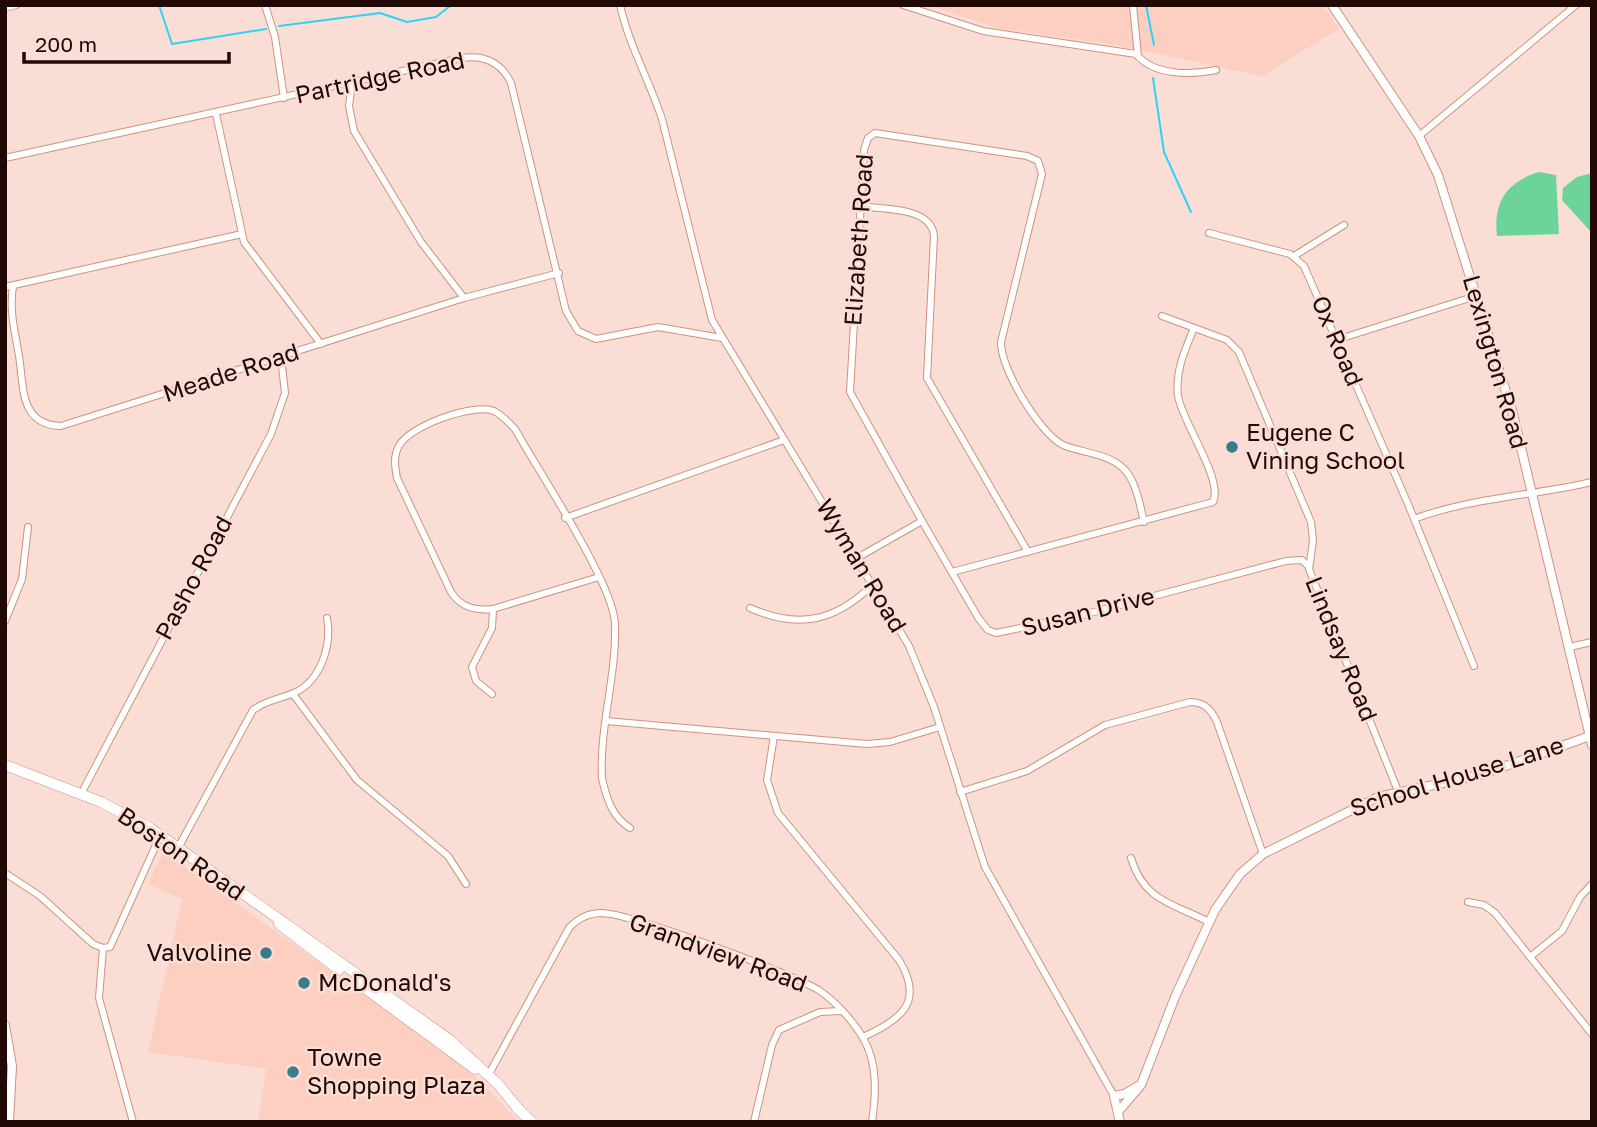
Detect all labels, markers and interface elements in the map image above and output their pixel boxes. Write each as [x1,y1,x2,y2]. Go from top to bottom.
scale bar [24,21,229,65]
text: 200 m [35,31,97,57]
street label: Partridge Road [292,44,467,109]
street label: Elizabeth Road [837,153,878,327]
street label: Lexington Road [1458,271,1535,452]
street label: Ox Road [1306,291,1370,390]
street label: Meade Road [159,336,302,407]
place label: Eugene C Vining School [1246,417,1405,474]
marker: Eugene C Vining School [1224,439,1240,455]
street label: Wyman Road [811,493,914,637]
street label: Pasho Road [148,511,237,644]
street label: Lindsay Road [1300,572,1385,725]
street label: Susan Drive [1018,580,1157,641]
street label: School House Lane [1346,729,1567,822]
street label: Boston Road [113,800,251,906]
street label: Grandview Road [626,906,811,997]
place label: Valvoline [146,937,252,966]
marker: Valvoline [258,945,274,961]
place label: McDonald's [318,967,451,996]
marker: McDonald's [296,975,312,991]
place label: Towne Shopping Plaza [307,1042,486,1099]
marker: Towne Shopping Plaza [285,1064,301,1080]

